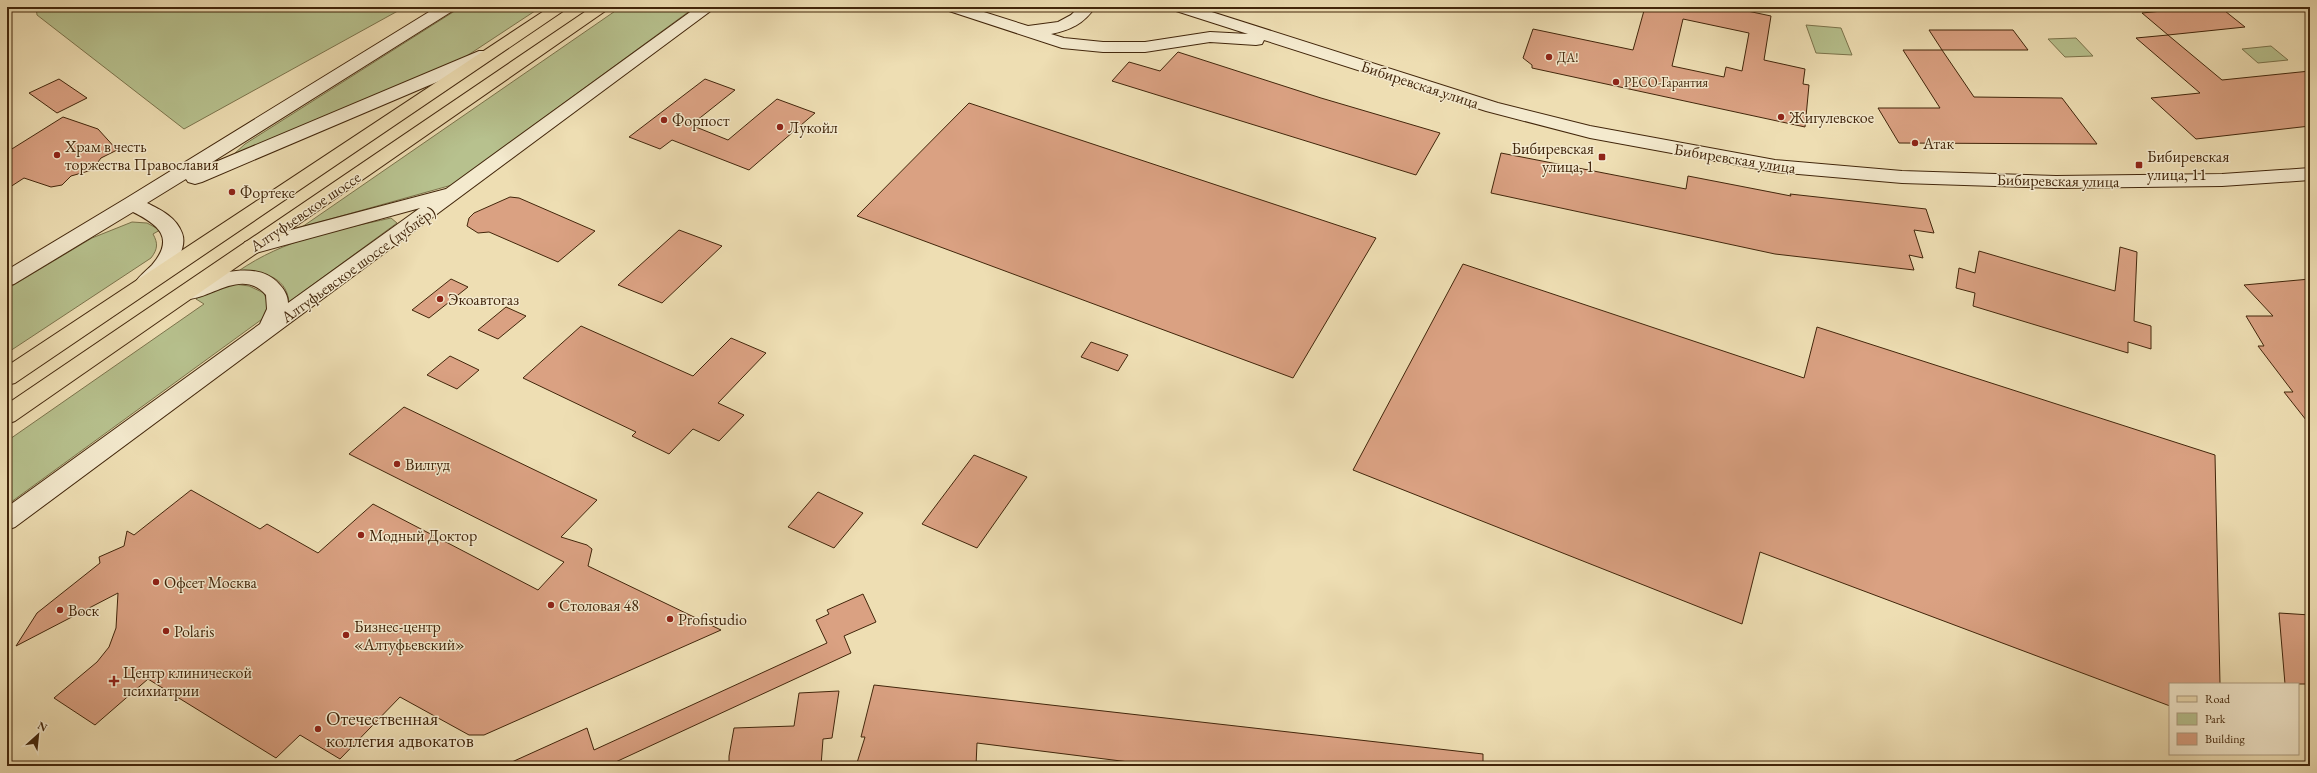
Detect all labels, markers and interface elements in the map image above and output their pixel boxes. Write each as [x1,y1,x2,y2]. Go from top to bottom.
place label: ДА! [1557,49,1578,66]
marker: ДА! [1544,52,1554,62]
street label: Бибиревская улица [1358,55,1482,114]
place label: РЕСО-Гарантия [1624,74,1708,91]
marker: РЕСО-Гарантия [1611,77,1621,87]
place label: Жигулевское [1788,107,1874,128]
place label: Форпост [672,110,730,131]
marker: Жигулевское [1776,112,1786,122]
marker: Форпост [659,115,669,125]
place label: Лукойл [788,117,838,138]
marker: Лукойл [775,122,785,132]
place label: Атак [1922,133,1954,154]
place label: Храм в честь торжества Православия [64,136,219,175]
place label: Бибиревская улица, 1 [1512,138,1594,177]
marker: Атак [1910,138,1920,148]
street label: Бибиревская улица [1673,139,1798,179]
place label: Бибиревская улица, 11 [2147,146,2229,185]
marker: Храм в честь торжества Православия [52,150,62,160]
marker: Бибиревская улица, 1 [1597,152,1607,162]
marker: Бибиревская улица, 11 [2134,160,2144,170]
street label: Алтуфьевское шоссе [245,167,365,257]
street label: Бибиревская улица [1996,169,2120,192]
place label: Фортекс [240,182,295,203]
marker: Фортекс [227,187,237,197]
street label: Алтуфьевское шоссе (дублёр) [276,201,440,328]
place label: Экоавтогаз [448,289,519,310]
marker: Экоавтогаз [435,294,445,304]
place label: Вилгуд [405,454,451,475]
marker: Вилгуд [392,459,402,469]
place label: Модный Доктор [369,525,477,546]
marker: Модный Доктор [356,530,366,540]
place label: Офсет Москва [164,572,257,593]
marker: Офсет Москва [151,577,161,587]
place label: Столовая 48 [559,595,639,616]
place label: Воск [68,600,100,621]
marker: Столовая 48 [546,600,556,610]
marker: Воск [55,605,65,615]
place label: Profistudio [678,609,747,630]
marker: Profistudio [665,614,675,624]
place label: Бизнес-центр «Алтуфьевский» [354,616,465,655]
place label: Polaris [174,621,214,642]
marker: Polaris [161,626,171,636]
marker: Бизнес-центр «Алтуфьевский» [341,630,351,640]
place label: Центр клинической психиатрии [123,662,252,701]
marker: Центр клинической психиатрии [108,675,120,687]
legend [2169,683,2299,755]
text: Road [2205,691,2231,707]
place label: Отечественная коллегия адвокатов [326,706,474,753]
text: Park [2205,711,2226,727]
north arrow [18,715,58,755]
text: N [35,718,50,734]
marker: Отечественная коллегия адвокатов [313,724,323,734]
text: Building [2205,731,2246,747]

